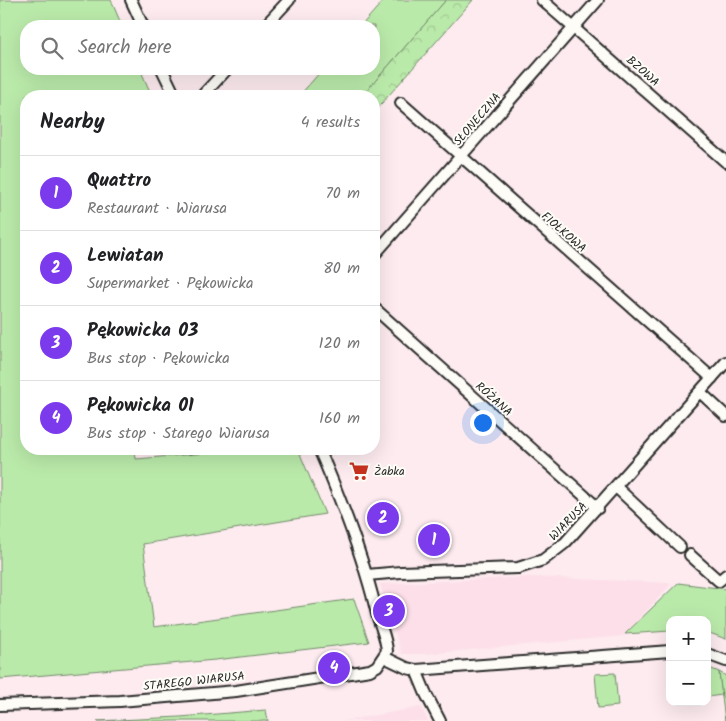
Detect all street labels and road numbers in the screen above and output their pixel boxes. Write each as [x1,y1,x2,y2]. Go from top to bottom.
street label: BZOWA [622,51,664,92]
street label: SŁONECZNA [449,89,506,150]
street label: FIOŁKOWA [537,207,591,257]
street label: RÓŻANA [471,377,517,421]
street label: WIARUSA [545,497,592,545]
street label: STAREGO WIARUSA [142,667,246,696]

